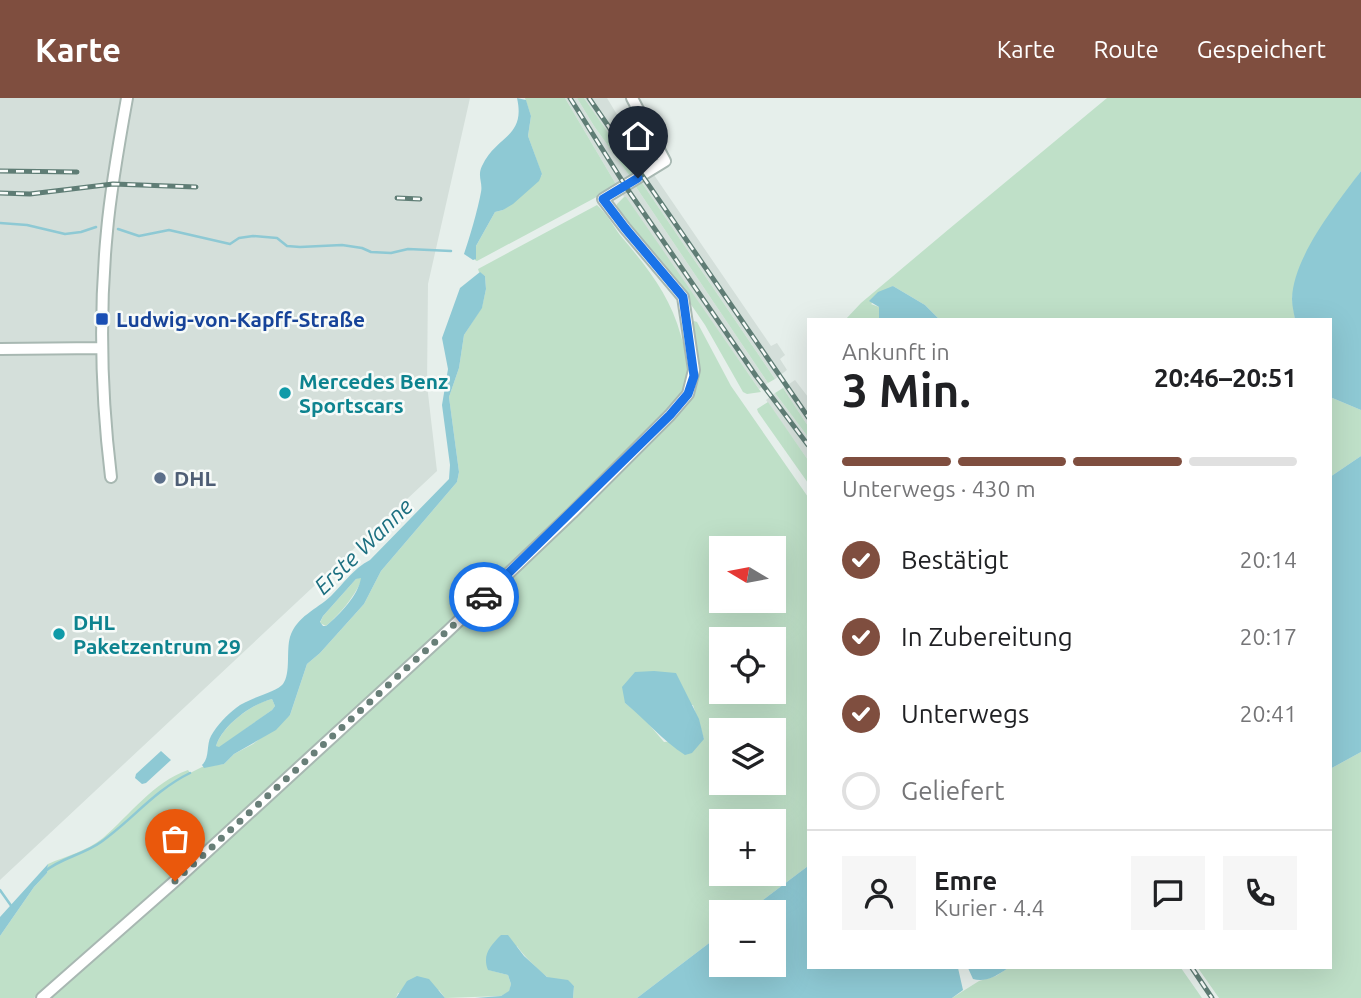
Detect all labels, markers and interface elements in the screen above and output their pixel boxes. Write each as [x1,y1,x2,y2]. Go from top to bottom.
text: Karte [35,31,121,68]
text: Karte [997,36,1055,63]
text: Route [1093,36,1159,63]
text: Gespeichert [1197,36,1326,63]
pin [608,106,668,178]
icon: home [619,117,657,155]
place label: Ludwig-von-Kapff-Straße [116,307,365,331]
marker: Ludwig-von-Kapff-Straße [94,311,110,327]
text: Ankunft in [842,339,950,364]
text: 20:46–20:51 [1154,363,1297,392]
text: 3 Min. [842,364,971,416]
place label: Mercedes Benz Sportscars [299,369,448,417]
marker: Mercedes Benz Sportscars [277,385,293,401]
place label: DHL [174,466,217,490]
marker: DHL [152,470,168,486]
text: Unterwegs · 430 m [842,476,1036,501]
water label: Erste Wanne [309,493,417,599]
north arrow [709,536,786,612]
map controls [709,536,786,977]
icon: check [842,541,880,579]
text: Bestätigt [901,545,1008,574]
text: 20:14 [1239,547,1297,572]
courier [449,562,519,632]
icon: car [465,578,503,616]
place label: DHL Paketzentrum 29 [73,610,241,658]
icon: check [842,618,880,656]
text: In Zubereitung [901,622,1073,651]
text: 20:17 [1239,624,1297,649]
marker: DHL Paketzentrum 29 [51,626,67,642]
button: locate [709,627,786,704]
icon: check [842,695,880,733]
text: Unterwegs [901,699,1029,728]
text: 20:41 [1239,701,1297,726]
button: layers [709,718,786,795]
text: Geliefert [901,776,1004,805]
pin [145,809,205,881]
button: + [709,809,786,886]
icon: bag [156,820,194,858]
button: person [842,856,916,930]
button: chat [1131,856,1205,930]
button: phone [1223,856,1297,930]
text: Emre [934,866,997,895]
text: Kurier · 4.4 [934,895,1045,920]
button: − [709,900,786,977]

